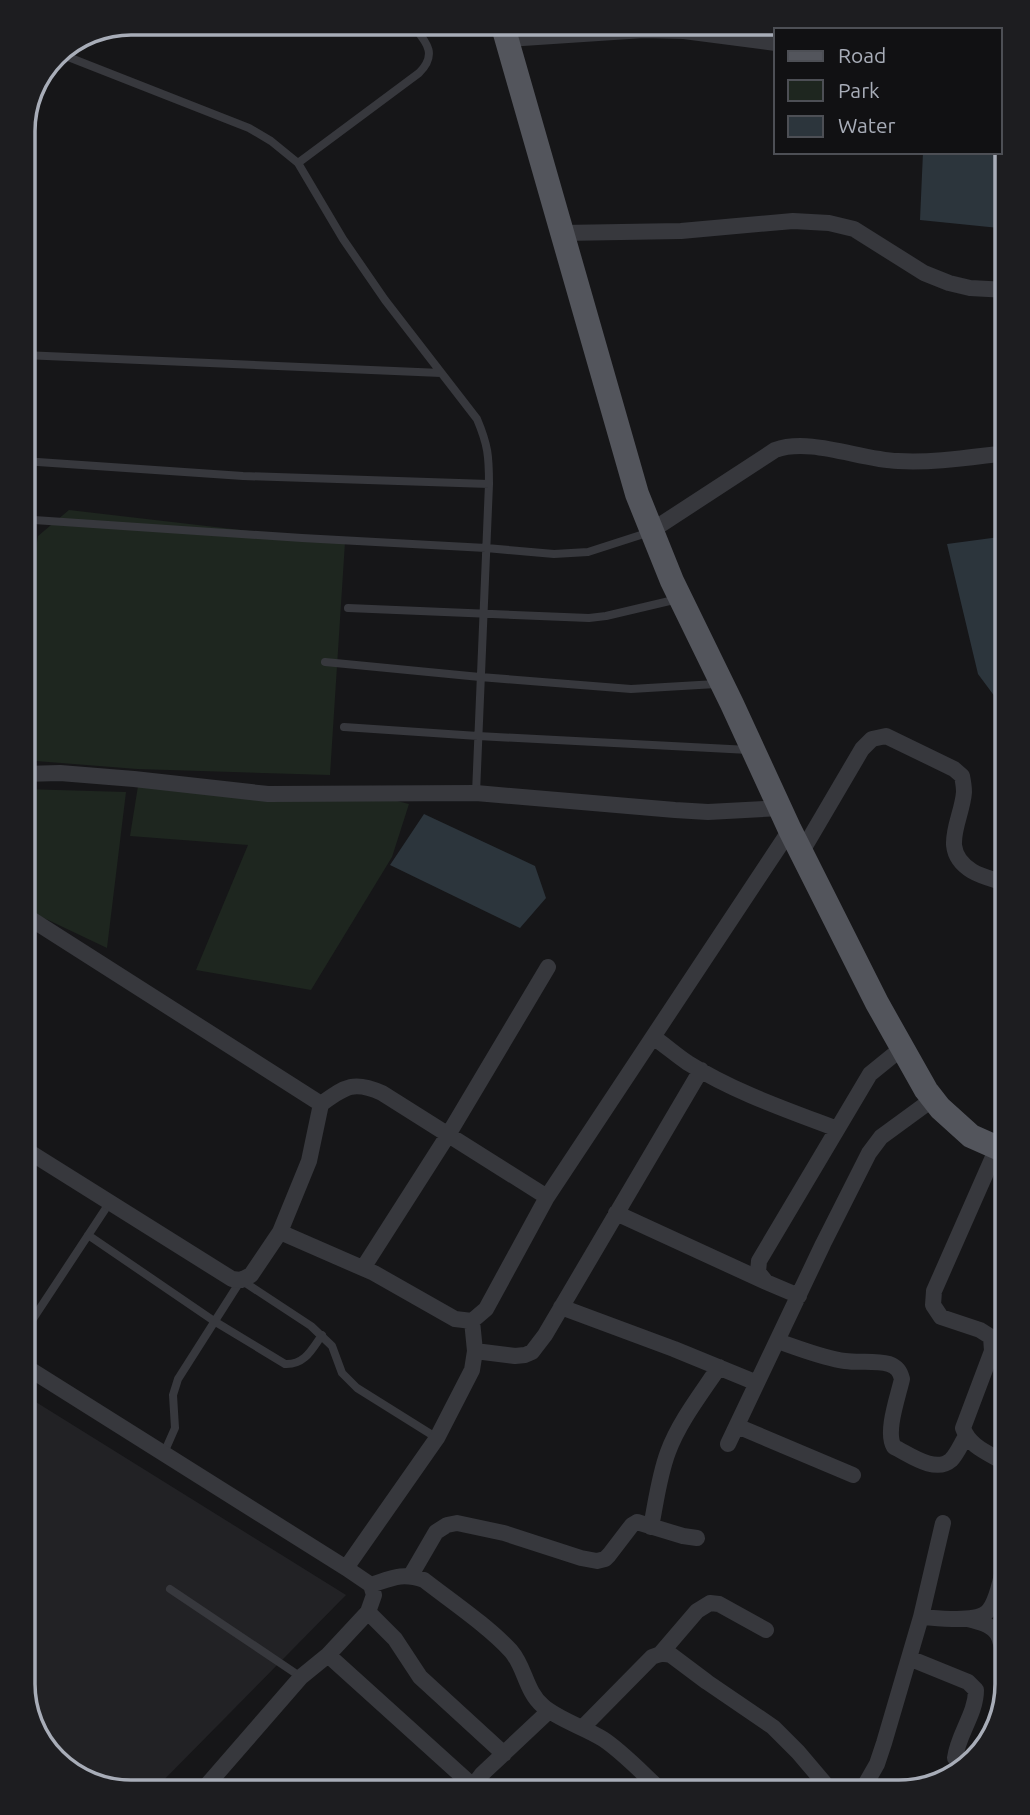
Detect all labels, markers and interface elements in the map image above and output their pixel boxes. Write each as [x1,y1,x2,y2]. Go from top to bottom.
legend [774,28,1002,154]
text: Road [838,43,886,67]
text: Park [838,78,880,102]
text: Water [838,113,896,137]

